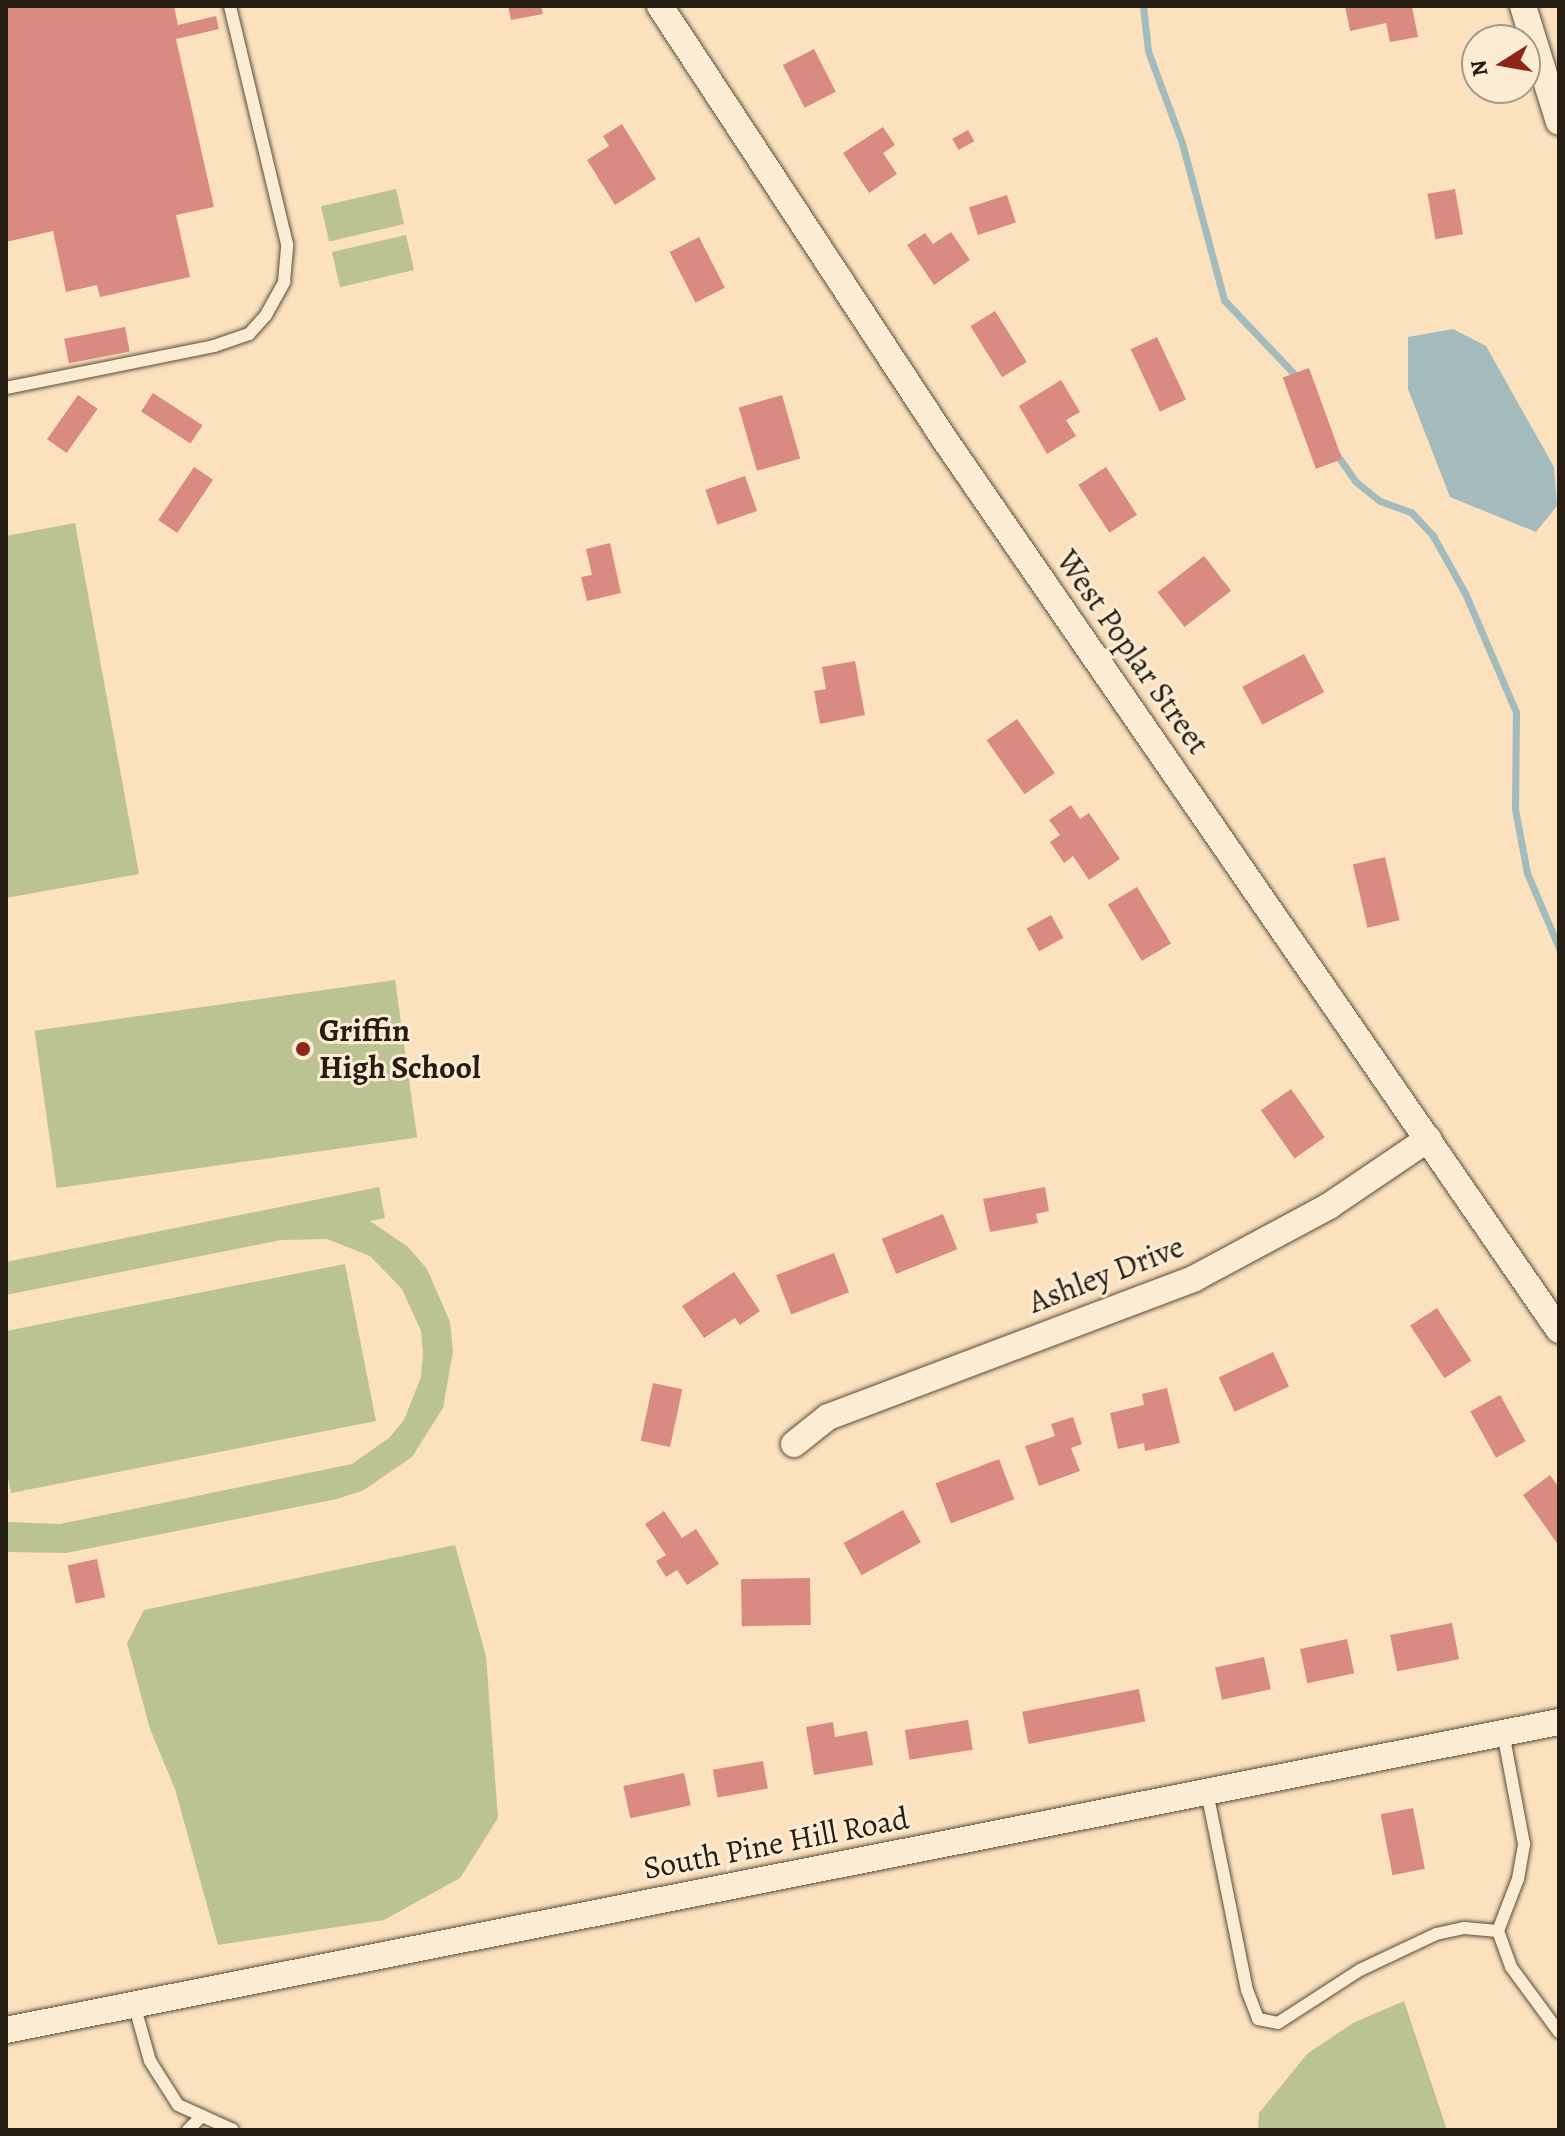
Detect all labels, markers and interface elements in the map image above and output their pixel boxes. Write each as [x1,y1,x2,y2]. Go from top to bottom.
north arrow [1461,24,1541,104]
text: N [1463,57,1496,79]
street label: West Poplar Street [1048,542,1218,762]
place label: Griffin High School [319,1012,481,1087]
marker: Griffin High School [294,1040,312,1058]
street label: Ashley Drive [1023,1227,1189,1321]
street label: South Pine Hill Road [640,1798,912,1888]

